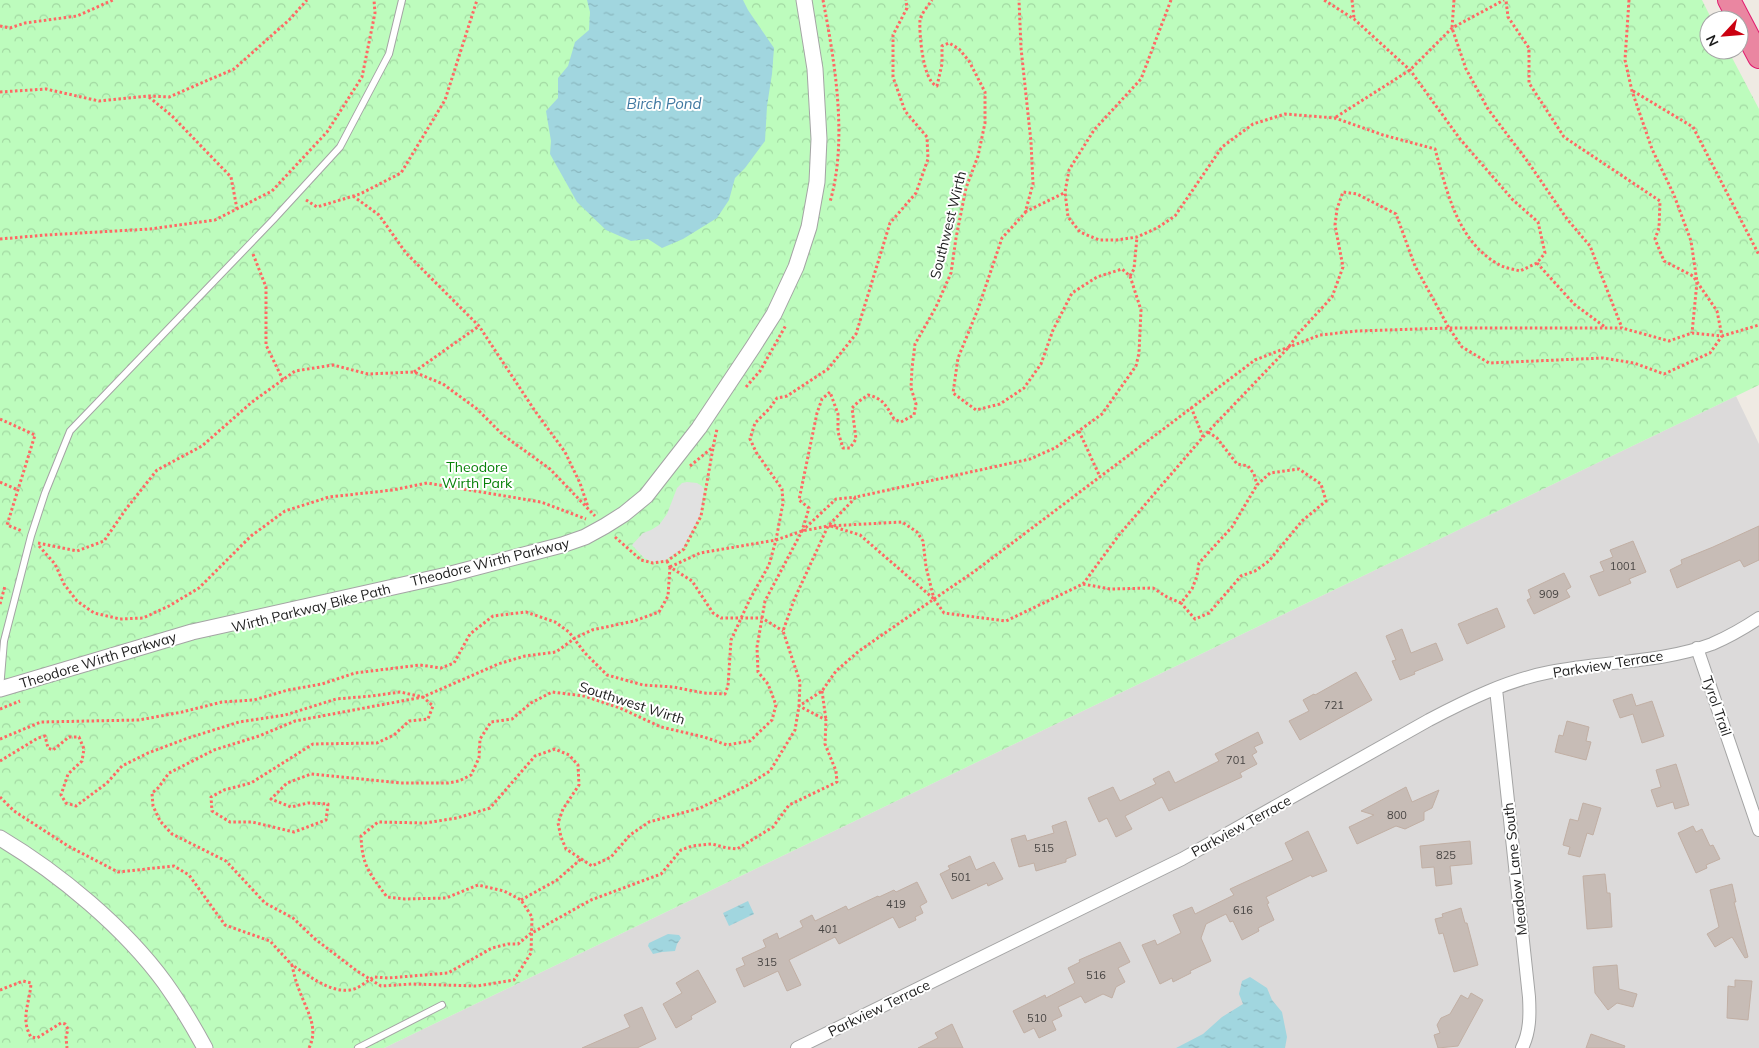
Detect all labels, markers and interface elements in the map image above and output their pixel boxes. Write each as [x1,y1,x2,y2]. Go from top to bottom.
north arrow [1699,10,1749,60]
text: N [1702,32,1723,49]
water label: Birch Pond [626,94,702,113]
street label: Southwest Wirth [926,169,970,281]
park label: Theodore Wirth Park [442,458,513,492]
street label: Theodore Wirth Parkway [409,533,572,590]
house number: 1001 [1610,559,1636,573]
street label: Wirth Parkway Bike Path [230,580,392,636]
house number: 909 [1539,587,1559,601]
street label: Theodore Wirth Parkway [17,627,179,692]
street label: Parkview Terrace [1552,646,1664,682]
street label: Tyrol Trail [1698,674,1736,738]
street label: Southwest Wirth [577,677,687,729]
house number: 721 [1324,698,1344,712]
house number: 701 [1226,753,1246,767]
street label: Parkview Terrace [1188,791,1294,861]
street label: Meadow Lane South [1499,802,1531,936]
house number: 800 [1387,808,1407,822]
house number: 515 [1034,841,1054,855]
house number: 825 [1436,848,1456,862]
house number: 501 [951,870,971,884]
house number: 419 [886,897,906,911]
house number: 616 [1233,903,1253,917]
house number: 401 [818,922,838,936]
house number: 315 [757,955,777,969]
house number: 516 [1086,968,1106,982]
street label: Parkview Terrace [825,976,933,1040]
house number: 510 [1027,1011,1047,1025]

